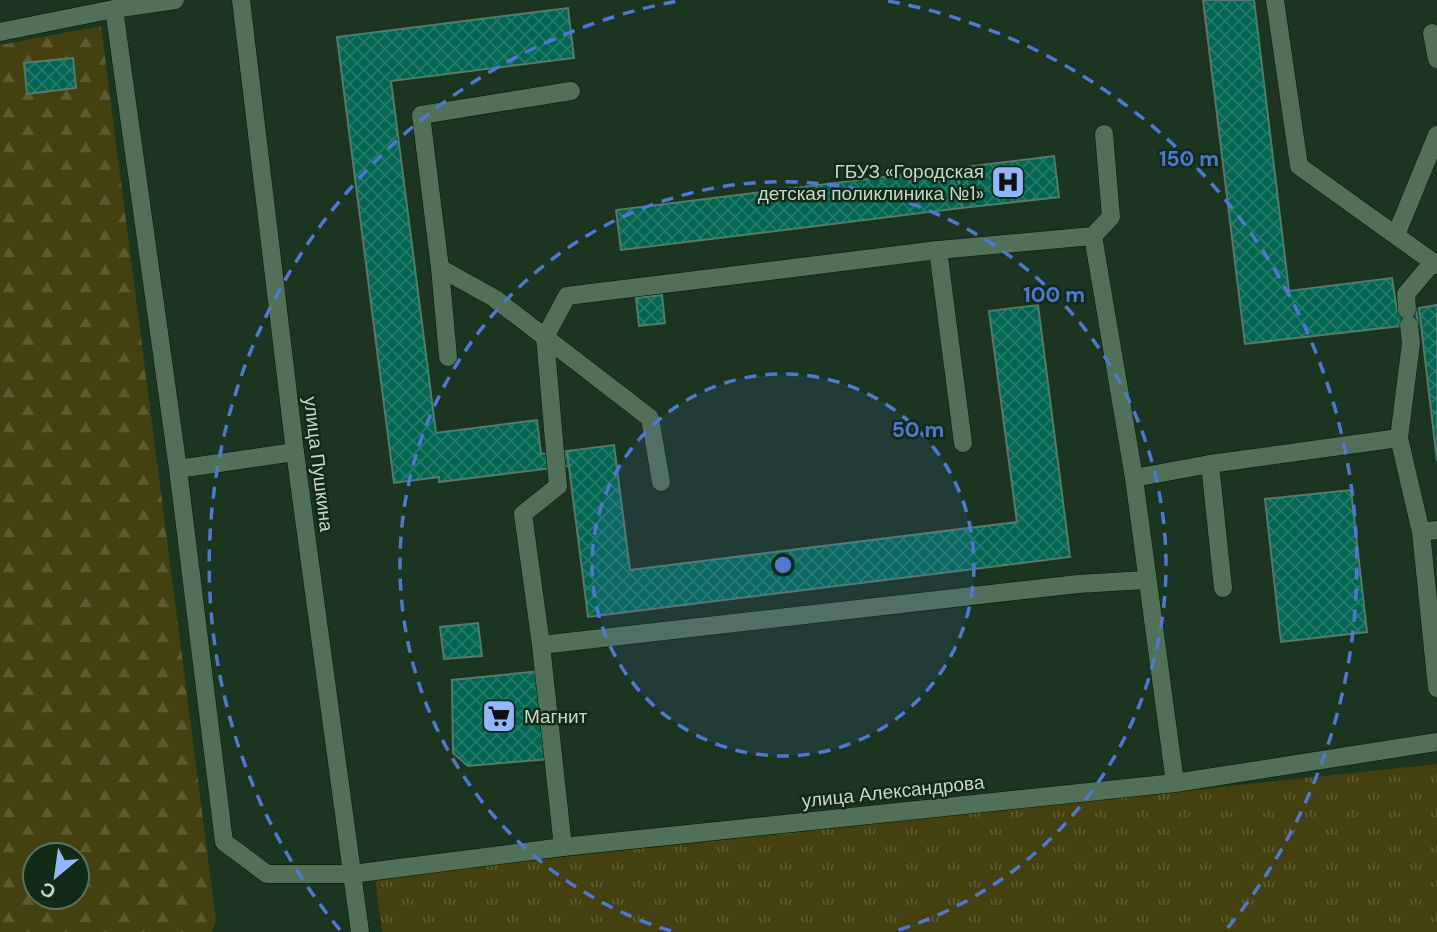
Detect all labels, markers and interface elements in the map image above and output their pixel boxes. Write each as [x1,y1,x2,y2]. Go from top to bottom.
text: 150 m [1159,145,1219,173]
place label: ГБУЗ «Городская детская поликлиника №1» [758,159,984,206]
hospital icon: ГБУЗ «Городская детская поликлиника №1» [989,163,1027,201]
text: 100 m [1023,281,1085,309]
street label: улица Пушкина [298,395,339,533]
text: 50 m [892,416,944,444]
centre of rings [771,553,795,577]
supermarket icon: Магнит [480,697,518,735]
place label: Магнит [524,704,588,729]
street label: улица Александрова [801,769,986,814]
north arrow [21,841,91,911]
text: С [36,876,60,905]

